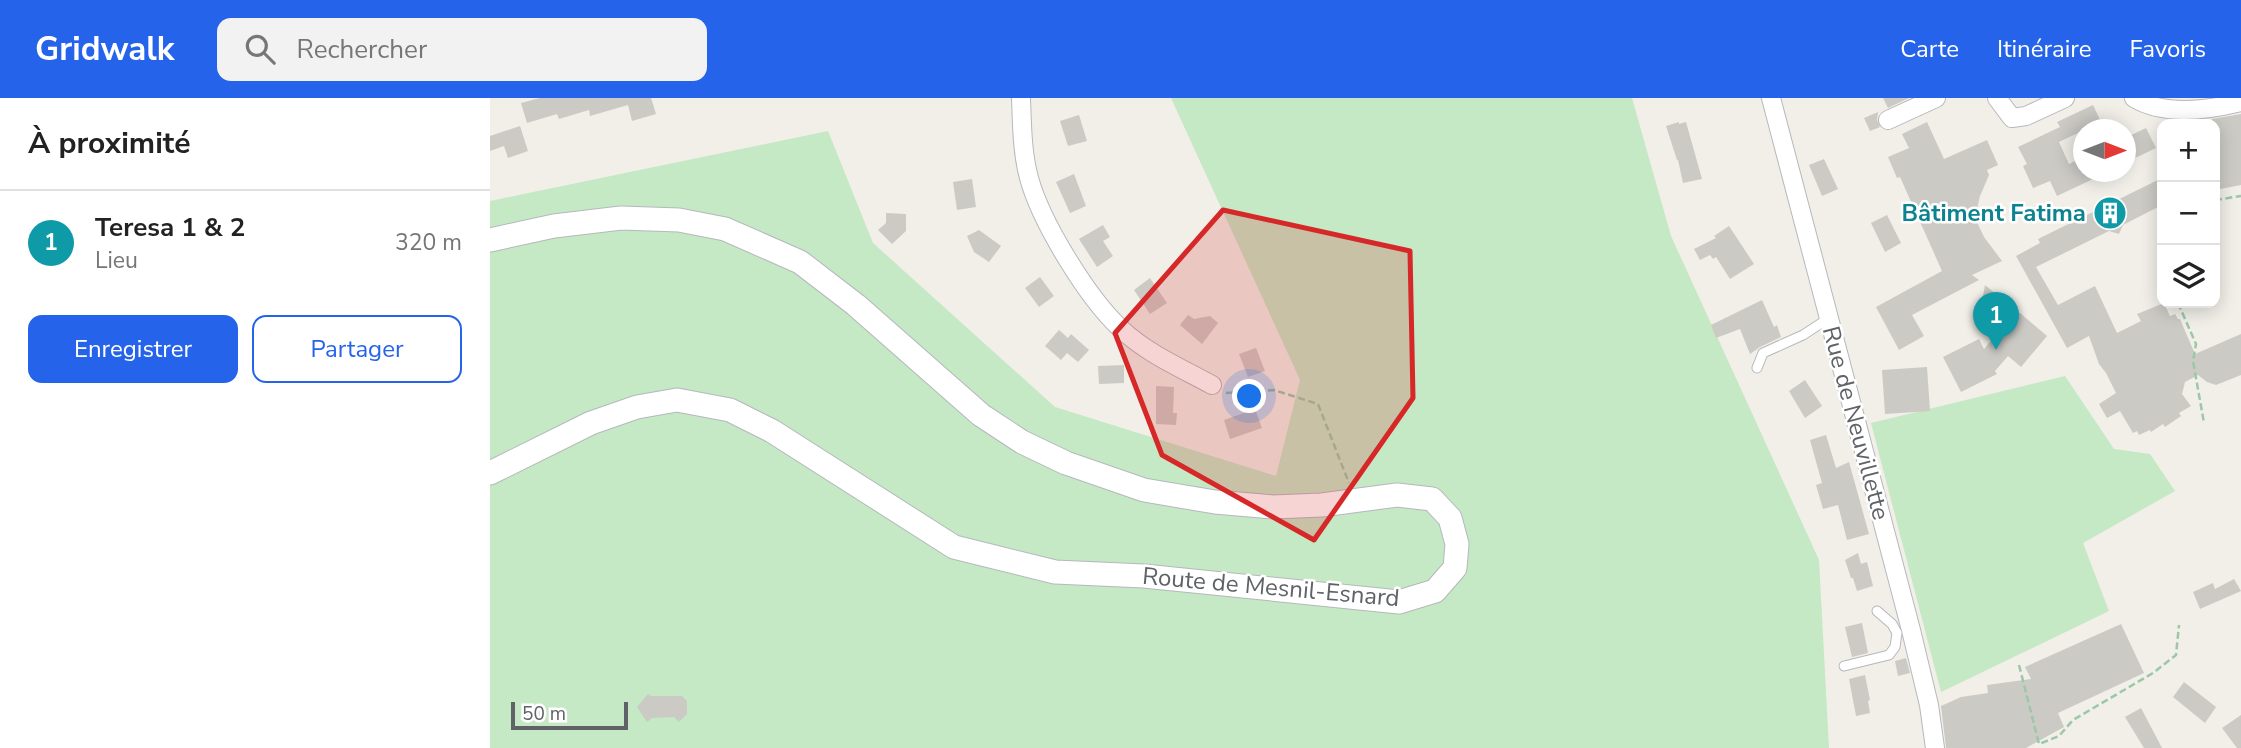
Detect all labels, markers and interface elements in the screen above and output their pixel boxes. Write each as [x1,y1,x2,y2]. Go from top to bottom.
search box [217,18,707,81]
text: Gridwalk [35,27,175,72]
icon: search [241,30,279,68]
text: Rechercher [297,32,427,67]
text: Carte [1900,33,1959,65]
text: Itinéraire [1997,33,2091,65]
text: Favoris [2129,33,2206,65]
north arrow [2073,119,2136,182]
map controls [2157,119,2220,308]
button: + [2157,119,2220,182]
text: À proximité [28,123,190,164]
button: − [2157,182,2220,245]
building icon: Bâtiment Fatima [2091,194,2129,232]
place label: Bâtiment Fatima [1902,197,2086,229]
text: Teresa 1 & 2 [95,210,245,245]
text: 1 [44,227,58,258]
text: 320 m [395,227,462,258]
text: Lieu [95,245,138,276]
button: layers [2157,245,2220,308]
pin: 1 [1973,292,2019,350]
button: Enregistrer [28,315,238,383]
button: Partager [252,315,462,383]
street label: Rue de Neuvillette [1815,323,1897,523]
your location [1232,379,1266,413]
street label: Route de Mesnil-Esnard [1141,560,1401,614]
scale bar [511,699,628,731]
text: 50 m [522,701,566,727]

